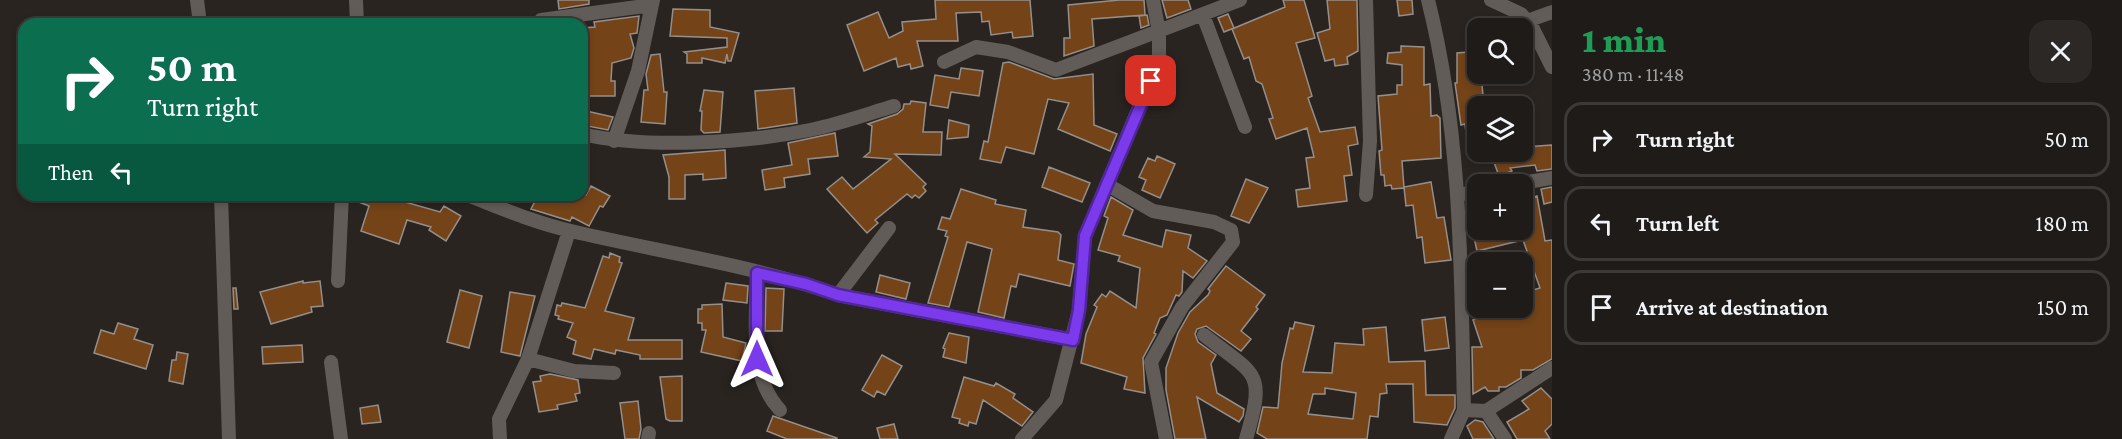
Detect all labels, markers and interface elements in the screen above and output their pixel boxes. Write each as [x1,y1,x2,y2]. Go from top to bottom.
map controls [1467,18,1533,318]
button: search [1467,18,1533,84]
text: 1 min [1582,20,1666,60]
button: close [2029,20,2092,83]
icon: right [48,42,126,120]
text: 50 m [147,43,237,90]
pin [1125,55,1176,106]
text: 380 m · 11:48 [1582,63,1685,85]
icon: arrive [1134,64,1167,97]
text: Turn right [147,92,258,122]
button: layers [1467,96,1533,162]
icon: right [1585,123,1618,156]
text: Turn right [1636,127,1734,152]
text: 50 m [2044,127,2089,152]
icon: left [105,156,138,189]
text: Then [48,160,93,185]
button: + [1467,174,1533,240]
icon: left [1585,207,1618,240]
text: Turn left [1636,211,1719,236]
text: 180 m [2036,211,2089,236]
button: − [1467,252,1533,318]
icon: arrive [1585,291,1618,324]
text: Arrive at destination [1636,295,1828,320]
text: 150 m [2037,295,2089,320]
position arrow [725,327,789,391]

